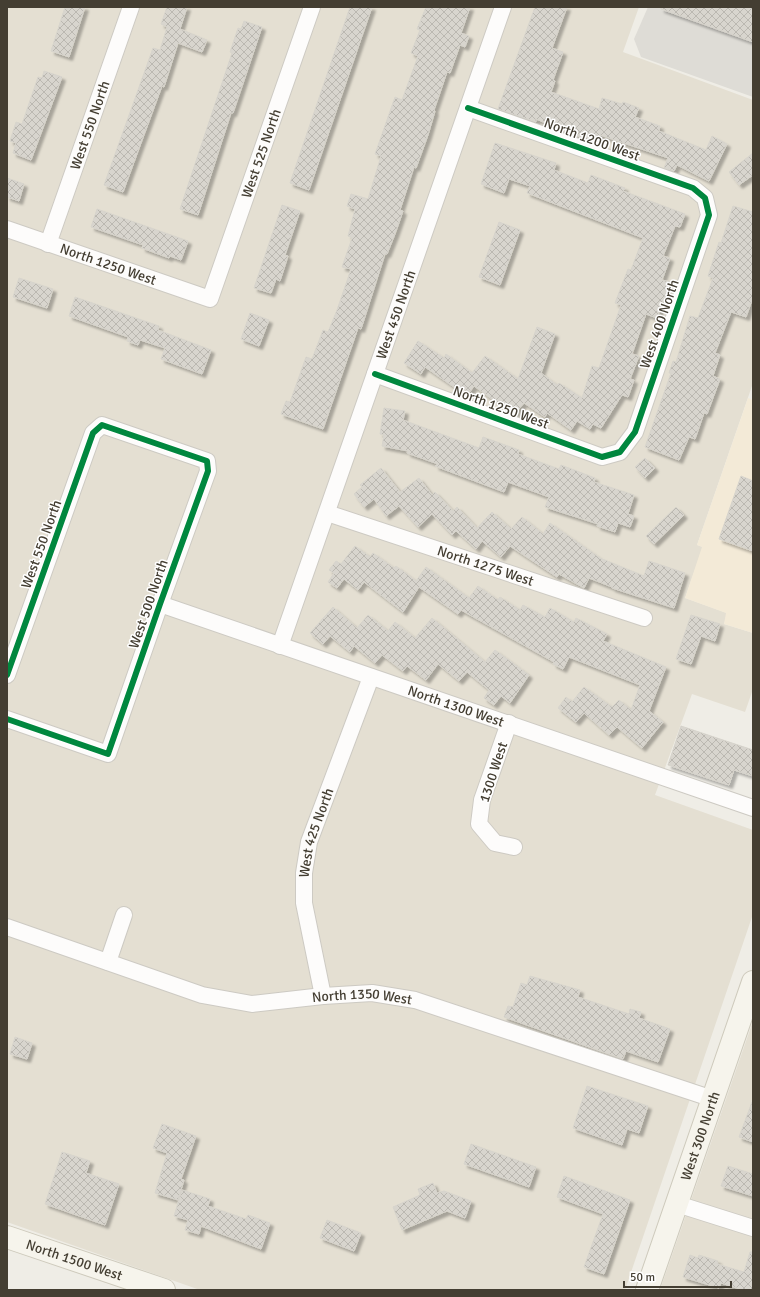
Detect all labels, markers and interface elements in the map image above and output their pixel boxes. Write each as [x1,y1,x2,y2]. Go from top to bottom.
street label: West 550 North [67,79,114,172]
street label: West 525 North [238,107,285,200]
street label: North 1200 West [542,114,642,165]
street label: North 1250 West [58,240,158,289]
street label: West 450 North [373,268,419,361]
street label: West 400 North [636,277,683,371]
street label: North 1250 West [451,382,551,433]
street label: West 550 North [18,498,65,591]
street label: North 1275 West [435,542,536,590]
street label: West 500 North [125,557,172,651]
street label: North 1300 West [405,682,506,731]
street label: 1300 West [476,740,511,805]
street label: West 425 North [295,786,338,879]
street label: North 1350 West [311,985,413,1008]
street label: West 300 North [677,1089,724,1183]
street label: North 1500 West [24,1236,125,1284]
scale bar [624,1263,731,1289]
text: 50 m [630,1270,655,1285]

